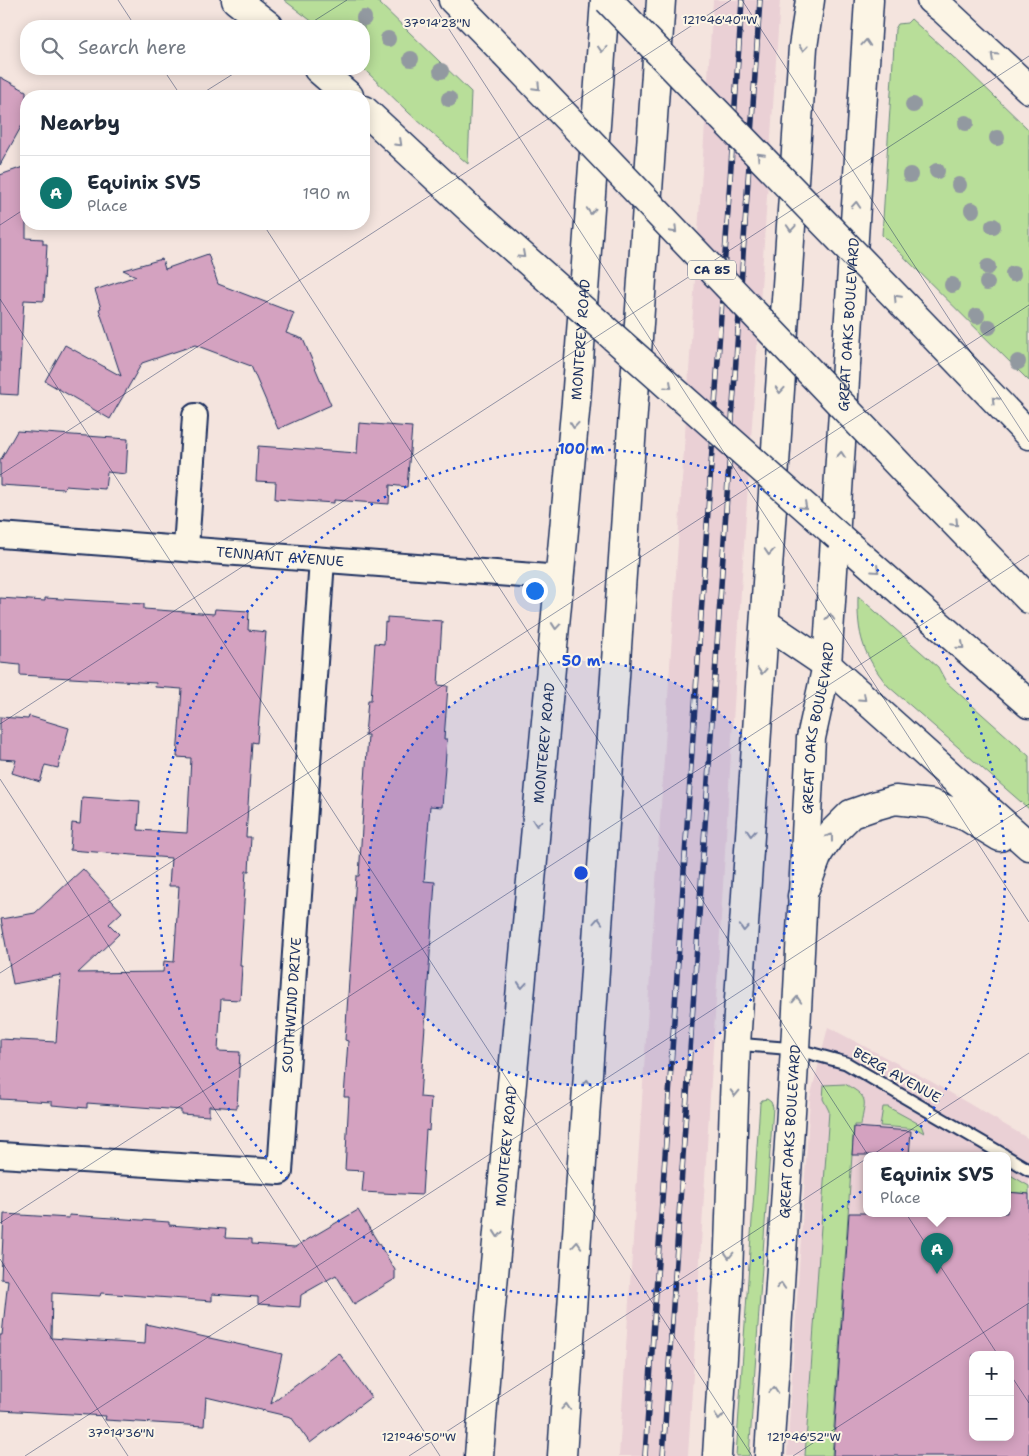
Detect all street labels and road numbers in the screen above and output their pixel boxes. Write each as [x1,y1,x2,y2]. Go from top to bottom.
street label: GREAT OAKS BOULEVARD [834,237,863,412]
road number: CA 85 [688,260,736,280]
street label: MONTEREY ROAD [567,279,594,401]
street label: TENNANT AVENUE [216,543,345,570]
street label: GREAT OAKS BOULEVARD [798,641,837,815]
street label: MONTEREY ROAD [529,682,559,804]
street label: SOUTHWIND DRIVE [278,936,305,1073]
street label: BERG AVENUE [850,1043,945,1107]
street label: GREAT OAKS BOULEVARD [775,1044,804,1219]
street label: MONTEREY ROAD [491,1085,521,1207]

